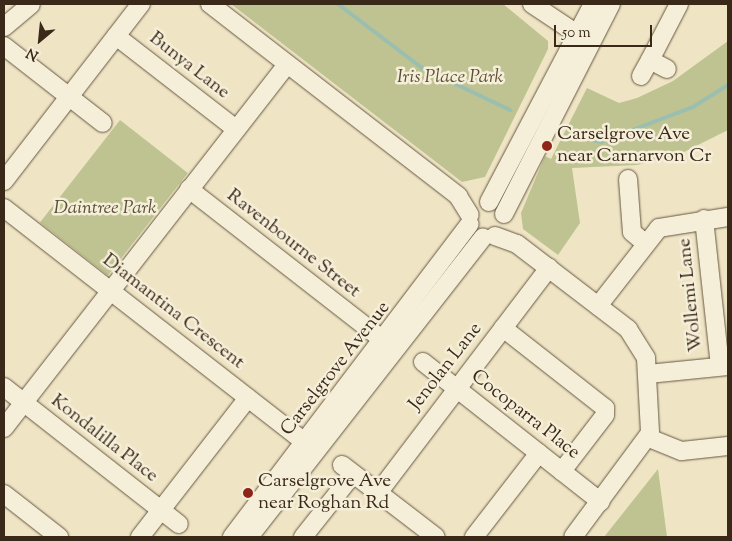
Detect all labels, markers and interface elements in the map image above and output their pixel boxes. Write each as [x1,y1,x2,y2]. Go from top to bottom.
north arrow [15,15,65,65]
scale bar [557,15,654,47]
text: 50 m [562,23,591,44]
street label: Bunya Lane [144,27,234,105]
text: N [23,42,43,65]
park label: Iris Place Park [397,67,503,89]
place label: Carselgrove Ave near Carnarvon Cr [557,124,711,168]
marker: Carselgrove Ave near Carnarvon Cr [541,140,553,152]
street label: Ravenbourne Street [222,185,364,303]
park label: Daintree Park [54,198,156,220]
street label: Wollemi Lane [674,237,708,353]
street label: Diamantina Crescent [97,249,249,375]
street label: Carselgrove Avenue [277,297,395,441]
street label: Jenolan Lane [405,319,487,415]
street label: Cocoparra Place [466,365,584,465]
street label: Kondalilla Place [46,390,162,488]
place label: Carselgrove Ave near Roghan Rd [258,471,391,515]
marker: Carselgrove Ave near Roghan Rd [242,487,254,499]

